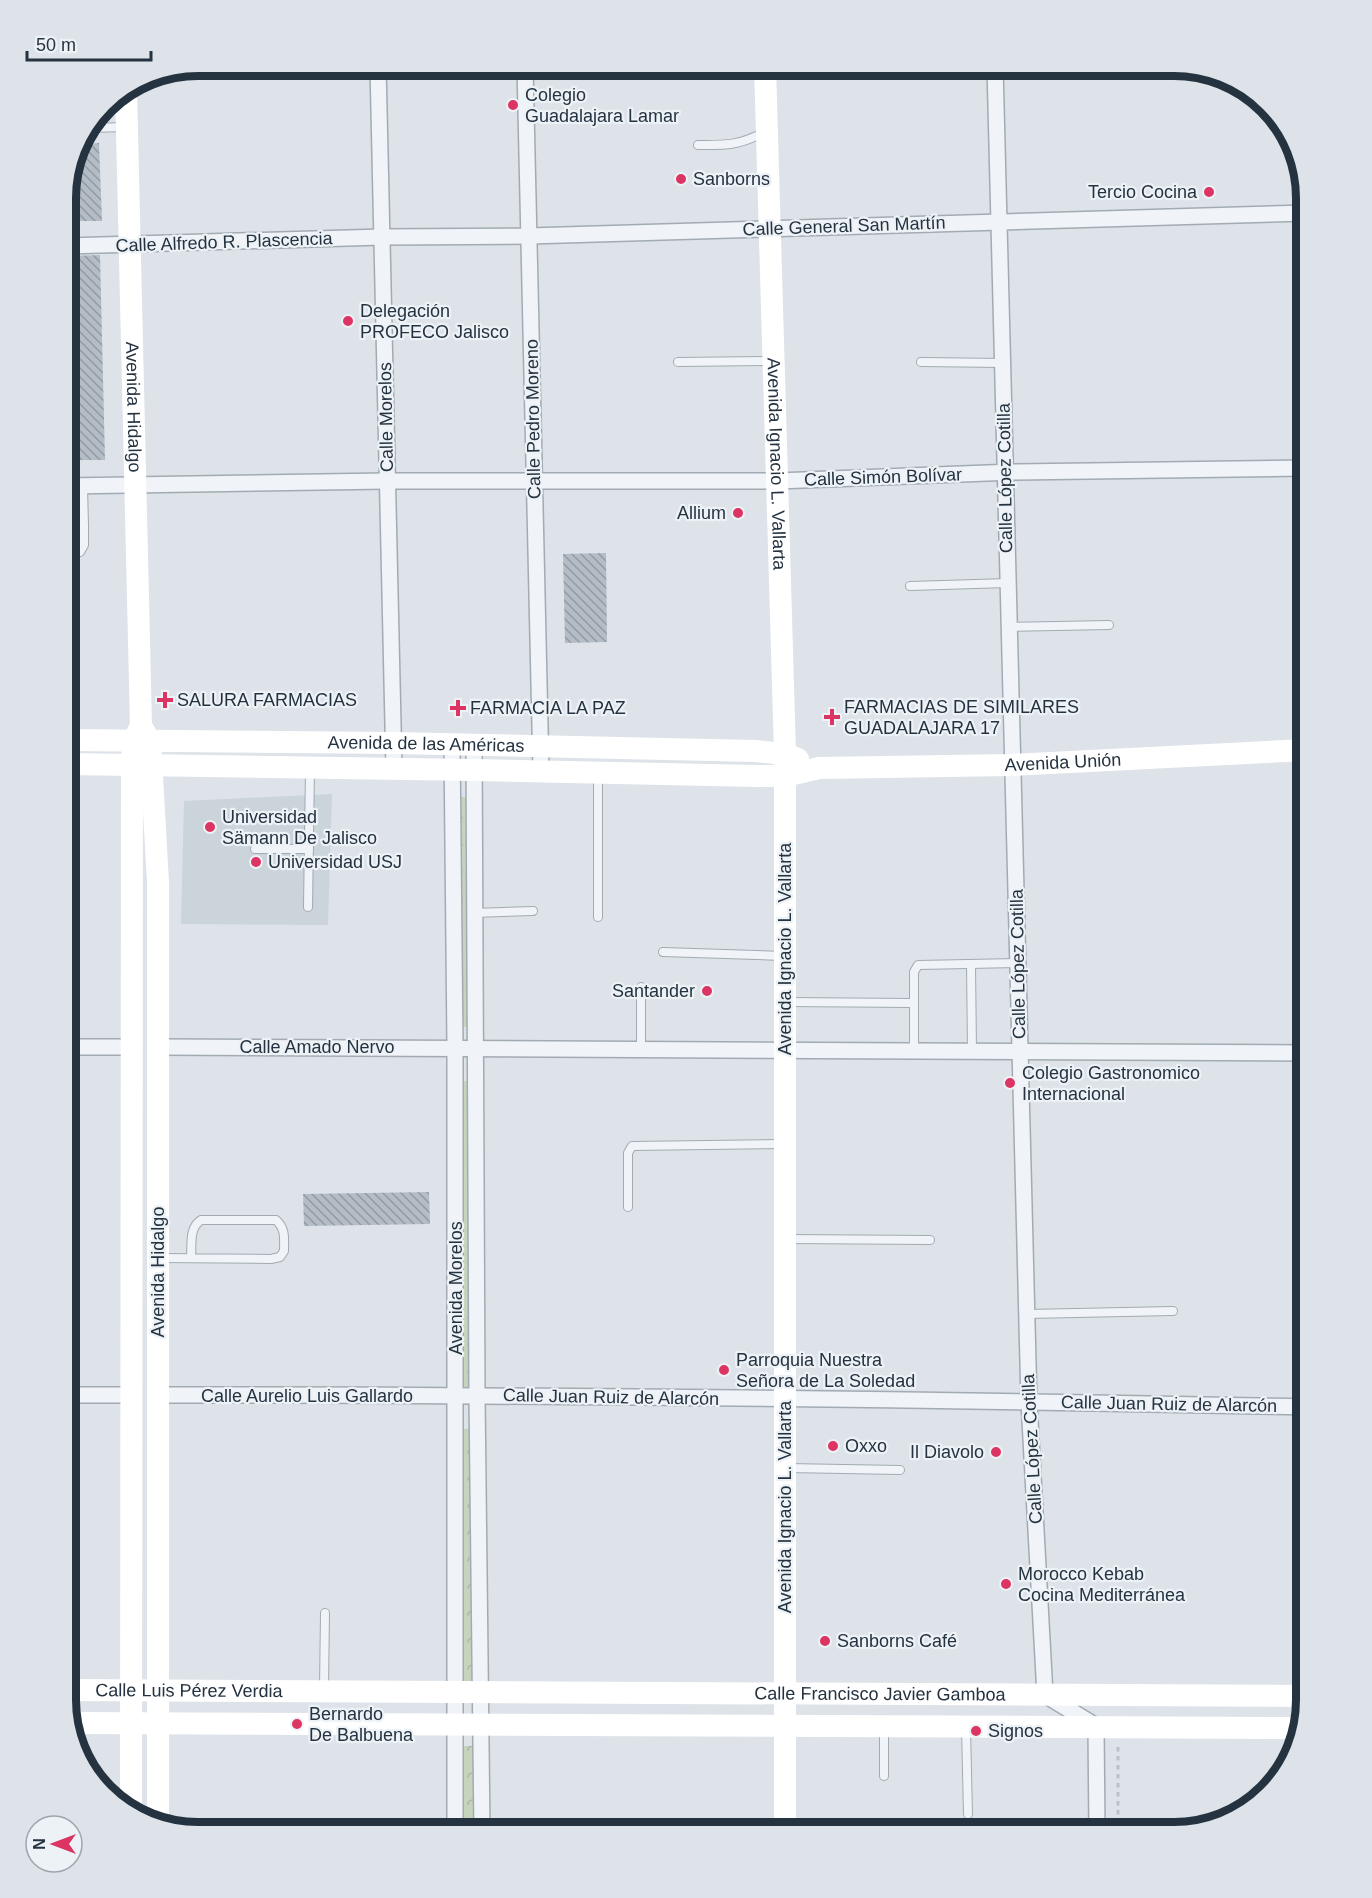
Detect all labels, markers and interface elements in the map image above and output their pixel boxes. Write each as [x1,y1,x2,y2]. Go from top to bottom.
scale bar [27,24,152,62]
text: 50 m [36,35,76,55]
place label: Colegio Guadalajara Lamar [525,85,679,126]
marker: Colegio Guadalajara Lamar [506,98,520,112]
place label: Sanborns [693,169,770,189]
marker: Sanborns [674,172,688,186]
place label: Tercio Cocina [1088,182,1198,202]
marker: Tercio Cocina [1202,185,1216,199]
street label: Calle General San Martín [742,212,946,240]
street label: Calle Alfredo R. Plascencia [115,228,334,256]
place label: Delegación PROFECO Jalisco [360,301,509,342]
marker: Delegación PROFECO Jalisco [341,314,355,328]
street label: Calle Pedro Moreno [522,339,544,499]
street label: Avenida Hidalgo [122,341,145,473]
street label: Avenida Ignacio L. Vallarta [763,357,790,571]
street label: Calle Morelos [375,362,397,472]
street label: Calle López Cotilla [994,402,1016,553]
street label: Calle Simón Bolívar [804,464,962,490]
place label: Allium [677,503,726,523]
marker: Allium [731,506,745,520]
place label: SALURA FARMACIAS [177,690,357,710]
marker: SALURA FARMACIAS [158,693,172,707]
place label: FARMACIAS DE SIMILARES GUADALAJARA 17 [844,697,1079,738]
place label: FARMACIA LA PAZ [470,698,626,718]
marker: FARMACIA LA PAZ [451,701,465,715]
marker: FARMACIAS DE SIMILARES GUADALAJARA 17 [825,710,839,724]
street label: Avenida de las Américas [327,732,525,756]
street label: Avenida Unión [1004,749,1122,775]
place label: Universidad Sämann De Jalisco [222,807,377,848]
marker: Universidad Sämann De Jalisco [203,820,217,834]
street label: Avenida Ignacio L. Vallarta [775,842,795,1055]
place label: Universidad USJ [268,852,402,872]
marker: Universidad USJ [249,855,263,869]
street label: Calle López Cotilla [1007,888,1029,1039]
place label: Santander [612,981,695,1001]
marker: Santander [700,984,714,998]
street label: Calle Amado Nervo [239,1037,395,1057]
place label: Colegio Gastronomico Internacional [1022,1063,1200,1104]
marker: Colegio Gastronomico Internacional [1003,1076,1017,1090]
street label: Avenida Hidalgo [148,1207,168,1337]
street label: Avenida Morelos [446,1221,466,1355]
place label: Parroquia Nuestra Señora de La Soledad [736,1350,915,1391]
marker: Parroquia Nuestra Señora de La Soledad [717,1363,731,1377]
street label: Calle López Cotilla [1018,1373,1046,1524]
street label: Calle Juan Ruiz de Alarcón [503,1385,719,1409]
street label: Calle Aurelio Luis Gallardo [201,1386,413,1406]
street label: Calle Juan Ruiz de Alarcón [1061,1392,1277,1416]
street label: Avenida Ignacio L. Vallarta [775,1400,795,1613]
place label: Oxxo [845,1436,887,1456]
marker: Oxxo [826,1439,840,1453]
place label: Il Diavolo [910,1442,984,1462]
marker: Il Diavolo [989,1445,1003,1459]
place label: Morocco Kebab Cocina Mediterránea [1018,1564,1186,1605]
marker: Morocco Kebab Cocina Mediterránea [999,1577,1013,1591]
place label: Sanborns Café [837,1631,957,1651]
marker: Sanborns Café [818,1634,832,1648]
street label: Calle Luis Pérez Verdia [95,1680,284,1701]
street label: Calle Francisco Javier Gamboa [754,1683,1007,1705]
place label: Bernardo De Balbuena [309,1704,414,1745]
marker: Bernardo De Balbuena [290,1717,304,1731]
place label: Signos [988,1721,1043,1741]
marker: Signos [969,1724,983,1738]
north arrow [24,1814,84,1874]
text: N [31,1838,48,1850]

